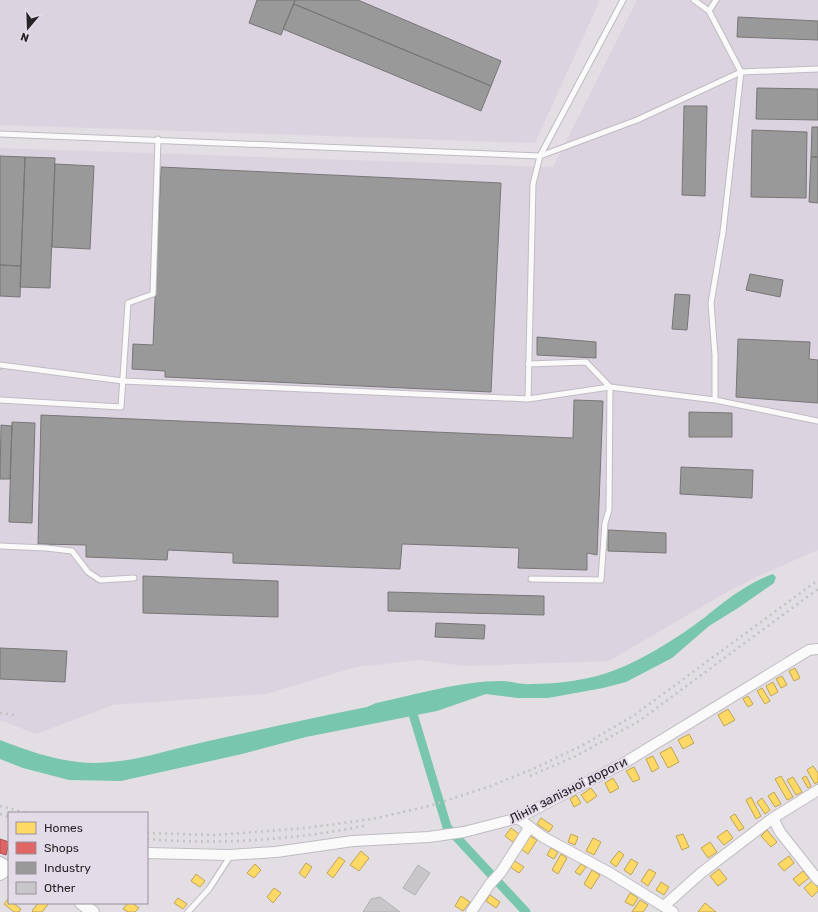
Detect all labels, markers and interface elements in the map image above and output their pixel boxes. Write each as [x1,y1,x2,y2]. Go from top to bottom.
north arrow [8,8,48,48]
text: N [19,30,31,44]
street label: Лінія залізної дороги [506,754,630,826]
legend [8,812,148,904]
text: Homes [44,821,83,835]
text: Shops [44,841,79,855]
text: Industry [44,861,91,875]
text: Other [44,881,76,895]

